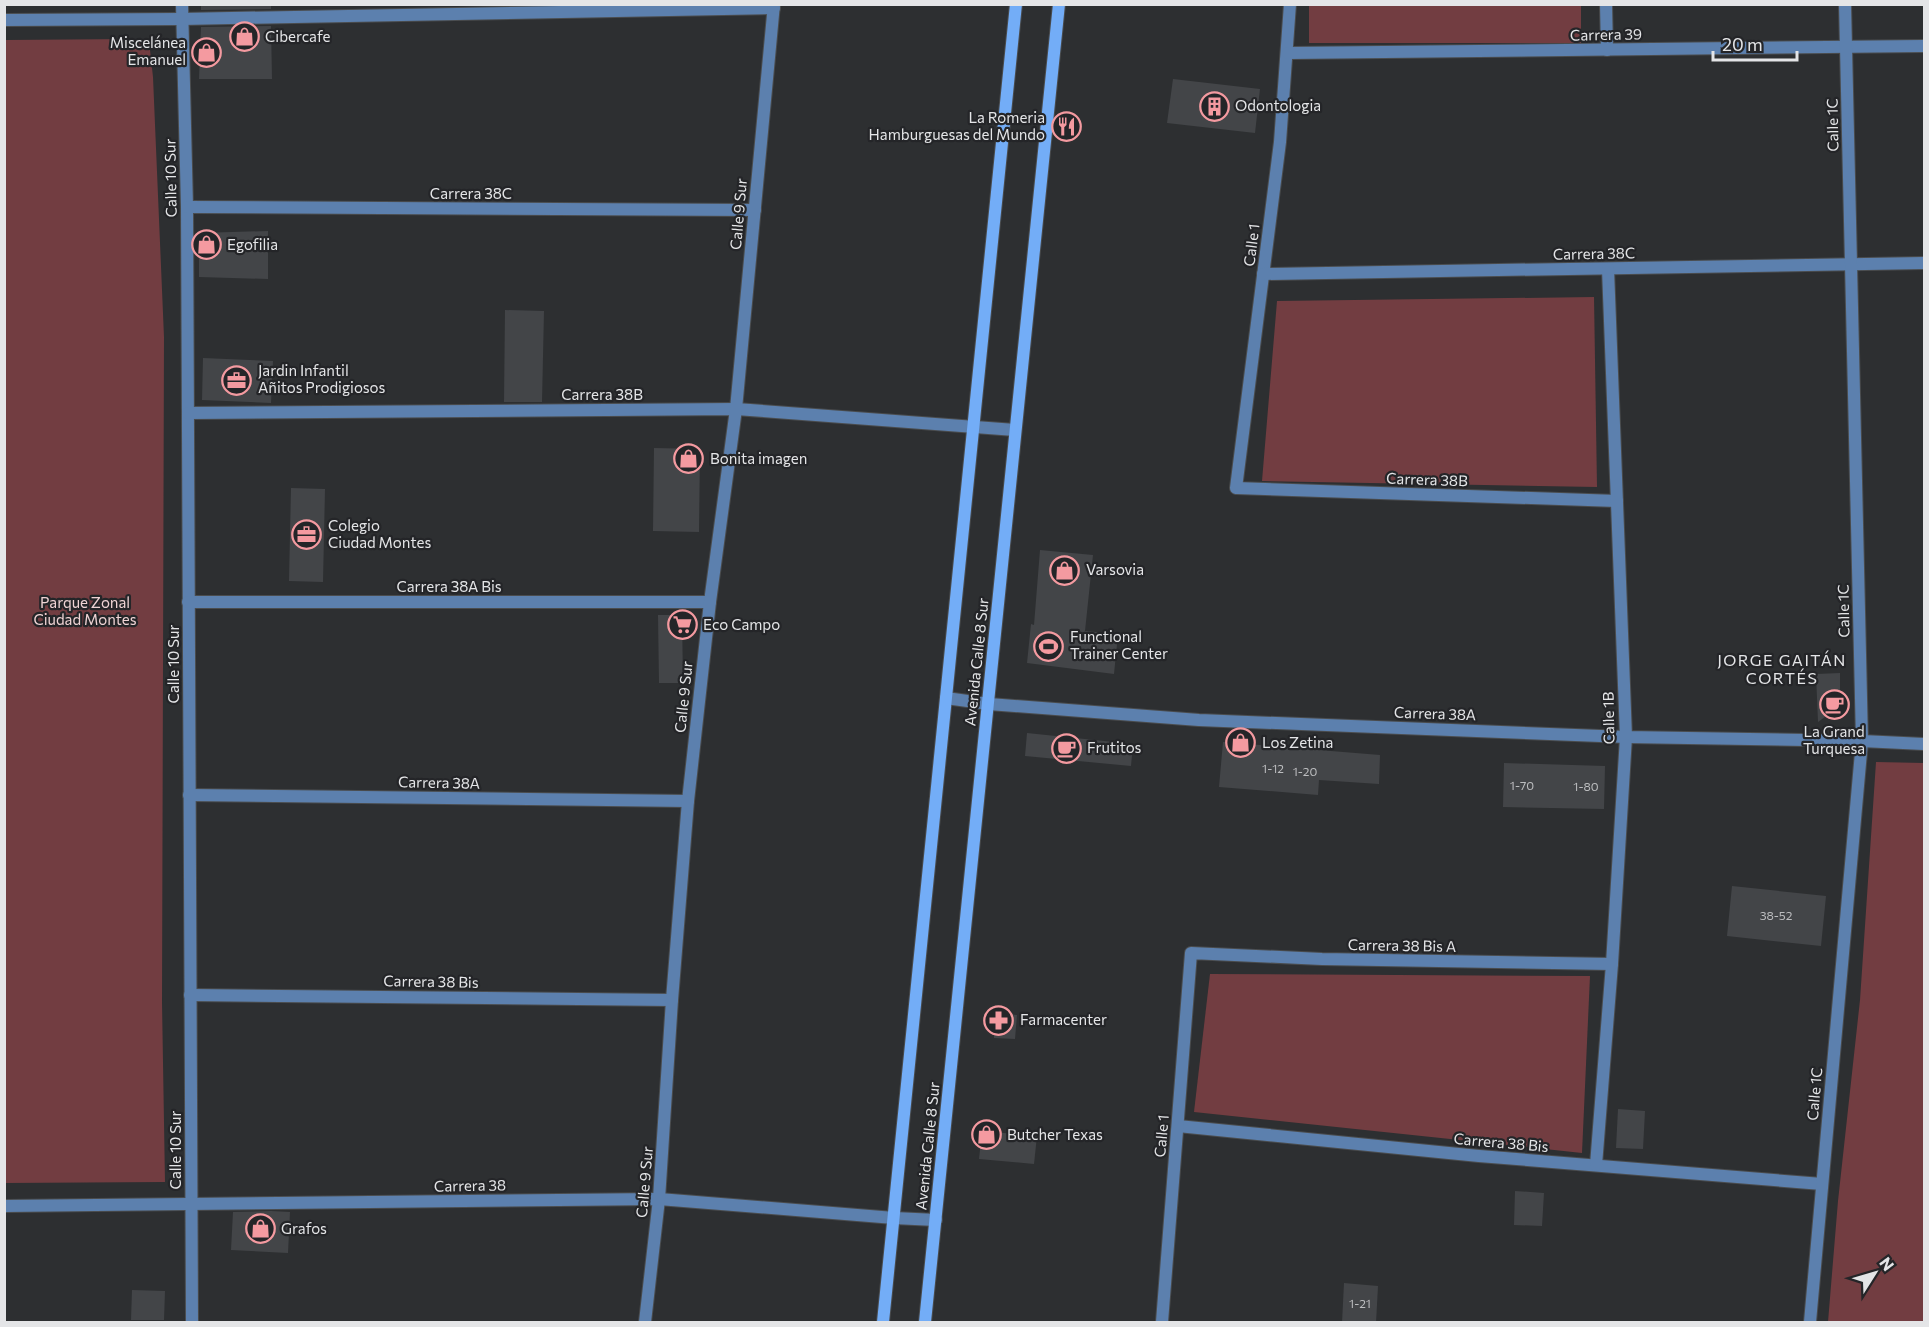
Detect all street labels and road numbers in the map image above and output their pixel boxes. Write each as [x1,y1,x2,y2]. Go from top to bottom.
street label: Carrera 39 [1570,24,1642,44]
street label: Calle 1C [1823,98,1841,152]
street label: Calle 10 Sur [160,138,180,218]
street label: Calle 9 Sur [726,177,750,250]
street label: Carrera 38C [430,184,512,202]
street label: Calle 1 [1239,222,1263,267]
street label: Carrera 38C [1553,243,1635,263]
street label: Carrera 38B [561,385,643,403]
street label: Carrera 38B [1386,469,1468,489]
street label: Carrera 38A Bis [396,577,502,595]
street label: Calle 1C [1834,584,1852,638]
street label: Avenida Calle 8 Sur [960,597,992,727]
street label: Calle 10 Sur [164,625,182,703]
street label: Calle 9 Sur [670,660,696,733]
street label: Calle 1B [1599,691,1617,744]
street label: Carrera 38A [1394,703,1476,723]
street label: Carrera 38A [398,772,480,792]
street label: Carrera 38 Bis A [1348,935,1456,955]
street label: Carrera 38 Bis [383,971,479,991]
street label: Calle 1C [1803,1067,1825,1121]
street label: Avenida Calle 8 Sur [911,1081,943,1211]
street label: Calle 10 Sur [166,1111,184,1189]
street label: Calle 1 [1150,1114,1172,1158]
street label: Carrera 38 Bis [1453,1129,1549,1155]
street label: Calle 9 Sur [632,1145,656,1218]
street label: Carrera 38 [434,1175,506,1195]

